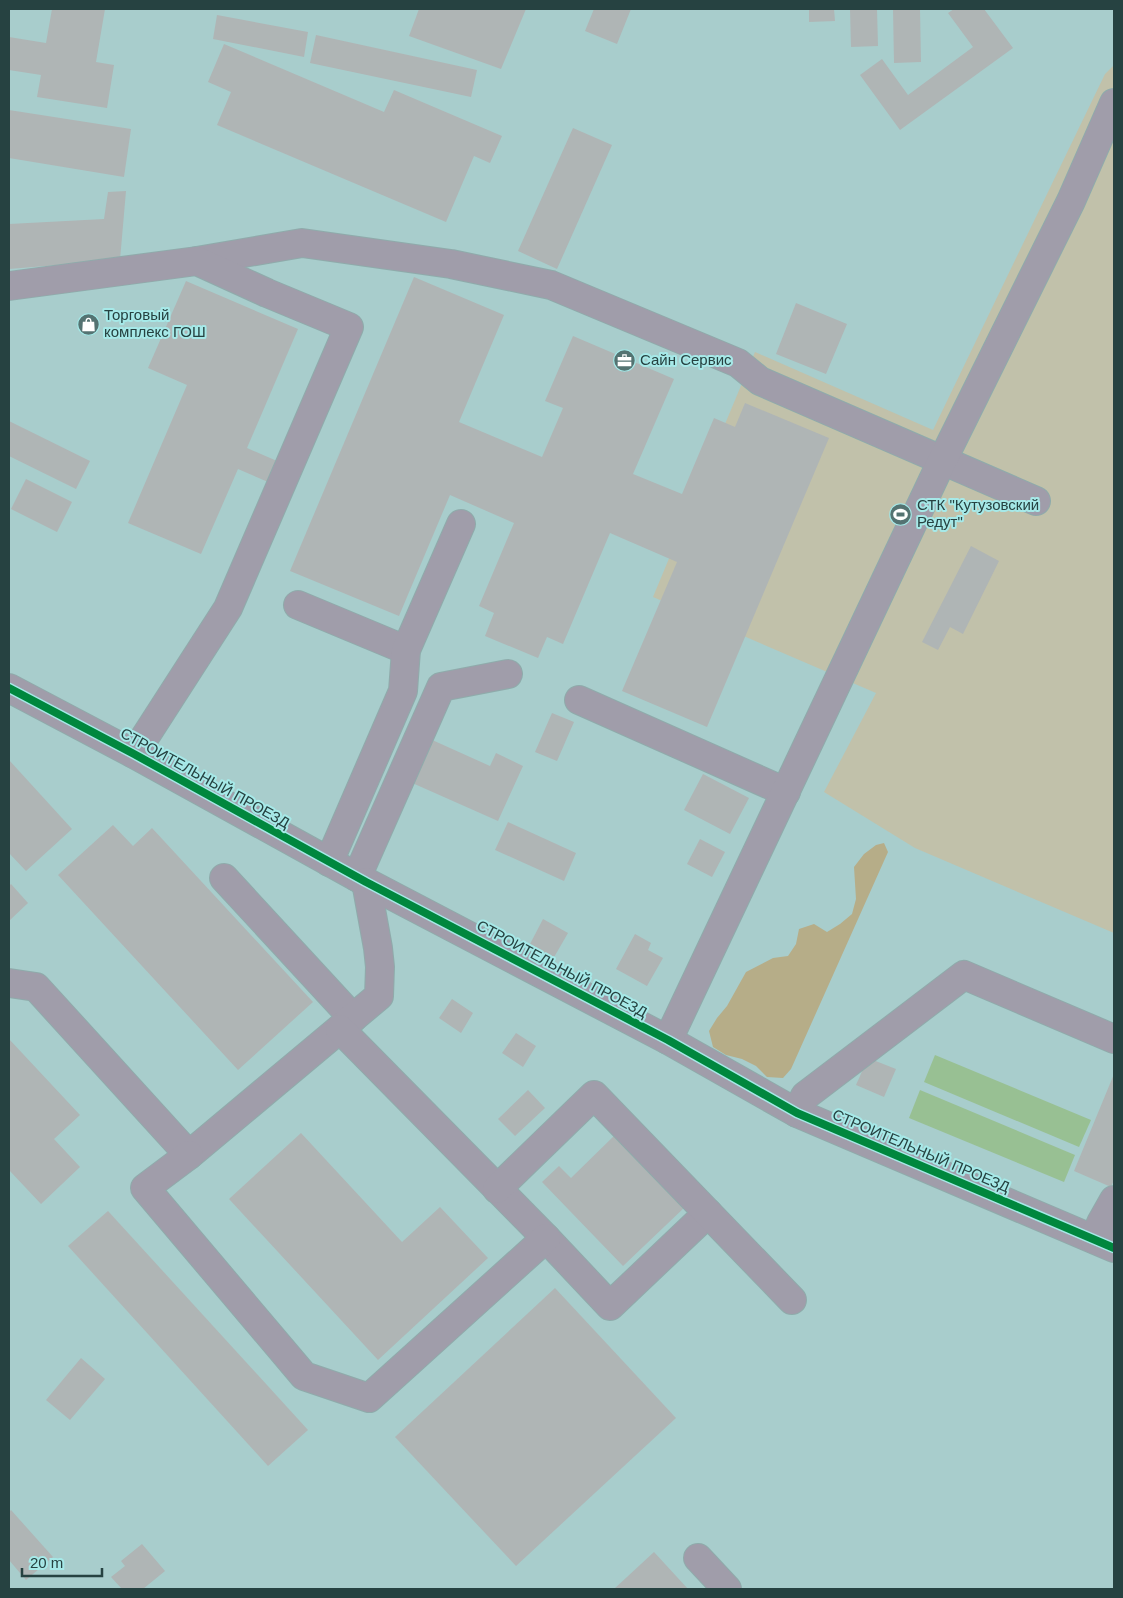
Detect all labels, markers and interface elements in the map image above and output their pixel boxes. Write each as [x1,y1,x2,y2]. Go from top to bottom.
place label: Торговый комплекс ГОШ [104,306,206,340]
shop icon: Торговый комплекс ГОШ [76,312,100,336]
office icon: Сайн Сервис [612,348,636,372]
place label: Сайн Сервис [640,351,732,368]
place label: СТК "Кутузовский Редут" [917,496,1039,530]
sports icon: СТК "Кутузовский Редут" [889,502,913,526]
street label: СТРОИТЕЛЬНЫЙ ПРОЕЗД [118,724,293,831]
street label: СТРОИТЕЛЬНЫЙ ПРОЕЗД [474,916,650,1021]
street label: СТРОИТЕЛЬНЫЙ ПРОЕЗД [830,1105,1012,1196]
scale bar [22,1546,102,1578]
text: 20 m [30,1554,63,1571]

